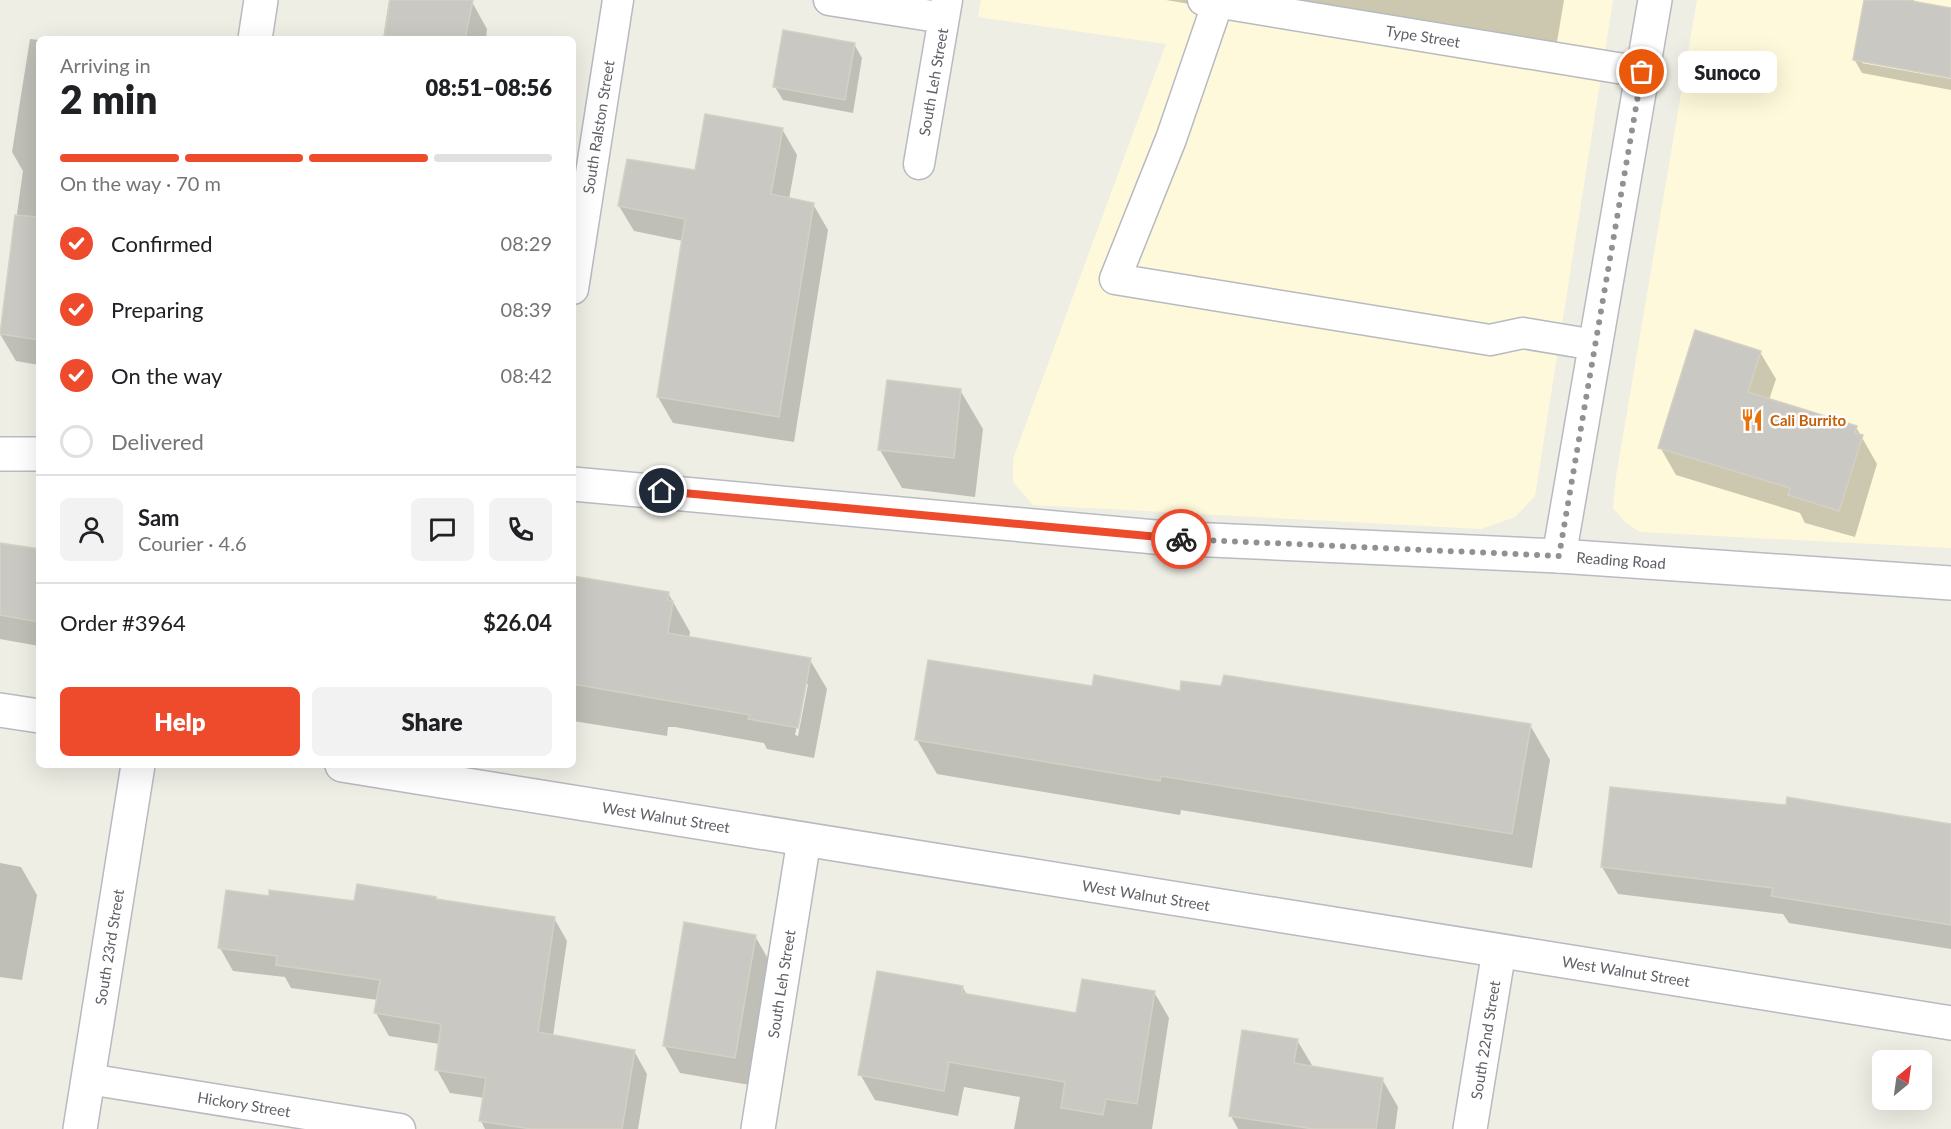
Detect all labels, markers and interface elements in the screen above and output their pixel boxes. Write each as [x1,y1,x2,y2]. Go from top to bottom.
street label: Type Street [1385,21,1462,51]
street label: South Leh Street [915,26,951,137]
pin [1616,46,1667,97]
callout: Sunoco [1678,51,1777,93]
text: Arriving in [60,53,151,77]
icon: bag [1625,55,1658,88]
street label: South Ralston Street [579,58,618,195]
text: Sunoco [1694,60,1761,84]
text: 08:51–08:56 [426,74,552,101]
text: 2 min [60,76,157,122]
text: On the way · 70 m [60,171,221,195]
icon: check [60,227,93,260]
text: Confirmed [111,230,213,257]
text: 08:29 [501,231,552,255]
icon: check [60,293,93,326]
text: Preparing [111,296,203,323]
text: 08:39 [501,297,552,321]
icon: check [60,359,93,392]
text: On the way [111,362,222,389]
text: 08:42 [501,363,552,387]
restaurant icon: Cali Burrito [1739,407,1765,433]
place label: Cali Burrito [1770,411,1846,429]
text: Delivered [111,428,204,455]
pin [636,465,687,516]
icon: home [645,474,678,507]
button: person [60,498,123,561]
button: chat [411,498,474,561]
button: phone [489,498,552,561]
text: Sam [138,504,180,531]
courier [1151,509,1211,569]
icon: bike [1165,523,1198,556]
text: Courier · 4.6 [138,531,247,555]
street label: Reading Road [1576,548,1666,572]
text: Order #3964 [60,609,186,636]
text: $26.04 [483,609,552,636]
button: Help [60,687,300,756]
button: Share [312,687,552,756]
street label: West Walnut Street [601,798,732,836]
street label: West Walnut Street [1081,876,1212,914]
street label: South 23rd Street [91,887,127,1006]
street label: South Leh Street [764,928,799,1039]
street label: West Walnut Street [1561,952,1692,990]
street label: South 22nd Street [1467,979,1503,1101]
north arrow [1872,1050,1932,1110]
map controls [1872,1050,1932,1110]
street label: Hickory Street [196,1088,292,1120]

